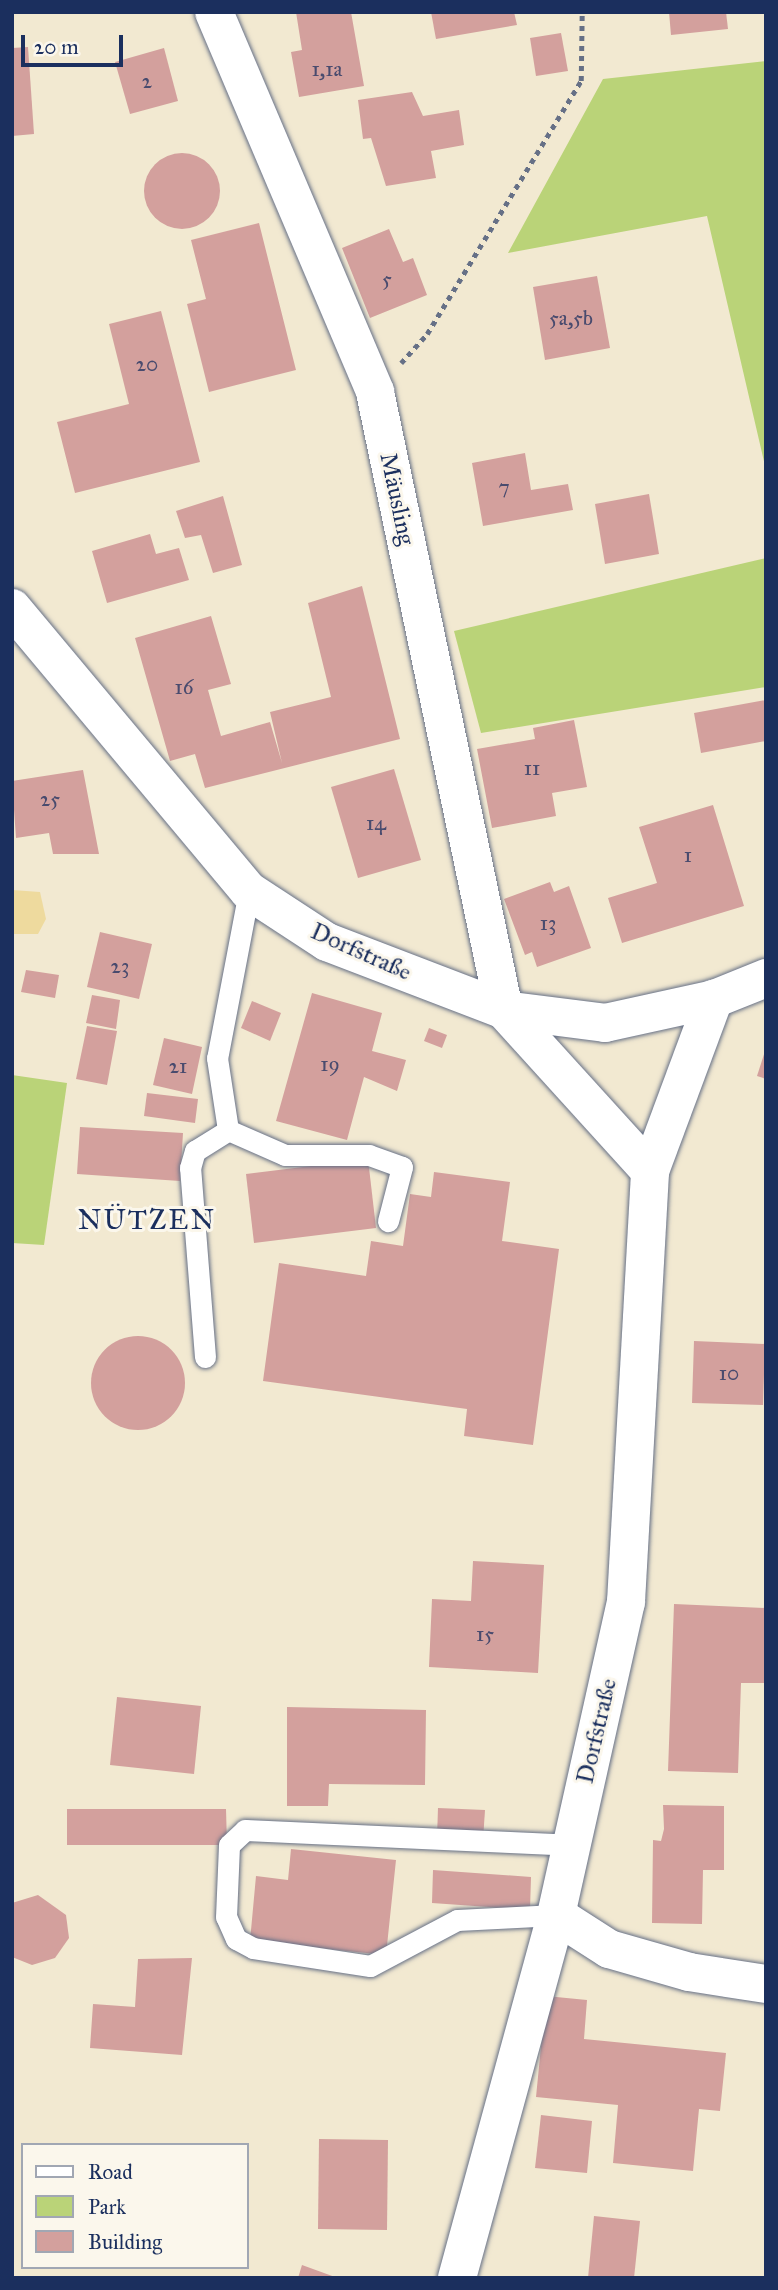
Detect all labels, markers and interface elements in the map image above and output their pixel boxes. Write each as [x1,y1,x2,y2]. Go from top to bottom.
scale bar [24,21,126,65]
text: 20 m [34,34,79,60]
house number: 1,1a [312,56,342,82]
house number: 2 [142,68,152,94]
house number: 5 [382,266,392,292]
house number: 5a,5b [549,305,593,331]
house number: 20 [136,351,158,377]
street label: Mäusling [373,450,421,548]
house number: 7 [498,474,510,500]
house number: 16 [174,674,194,700]
house number: 11 [524,755,540,781]
house number: 25 [40,786,60,812]
house number: 14 [366,810,386,836]
house number: 1 [684,842,692,868]
house number: 13 [540,910,556,936]
street label: Dorfstraße [306,917,416,987]
house number: 23 [111,953,129,979]
house number: 19 [320,1051,340,1077]
house number: 21 [169,1053,187,1079]
district label: NÜTZEN [79,1203,215,1237]
house number: 10 [719,1360,739,1386]
house number: 15 [476,1621,494,1647]
street label: Dorfstraße [571,1676,623,1786]
legend [21,2143,248,2269]
text: Road [88,2159,133,2185]
text: Park [88,2194,126,2220]
text: Building [88,2229,162,2255]

